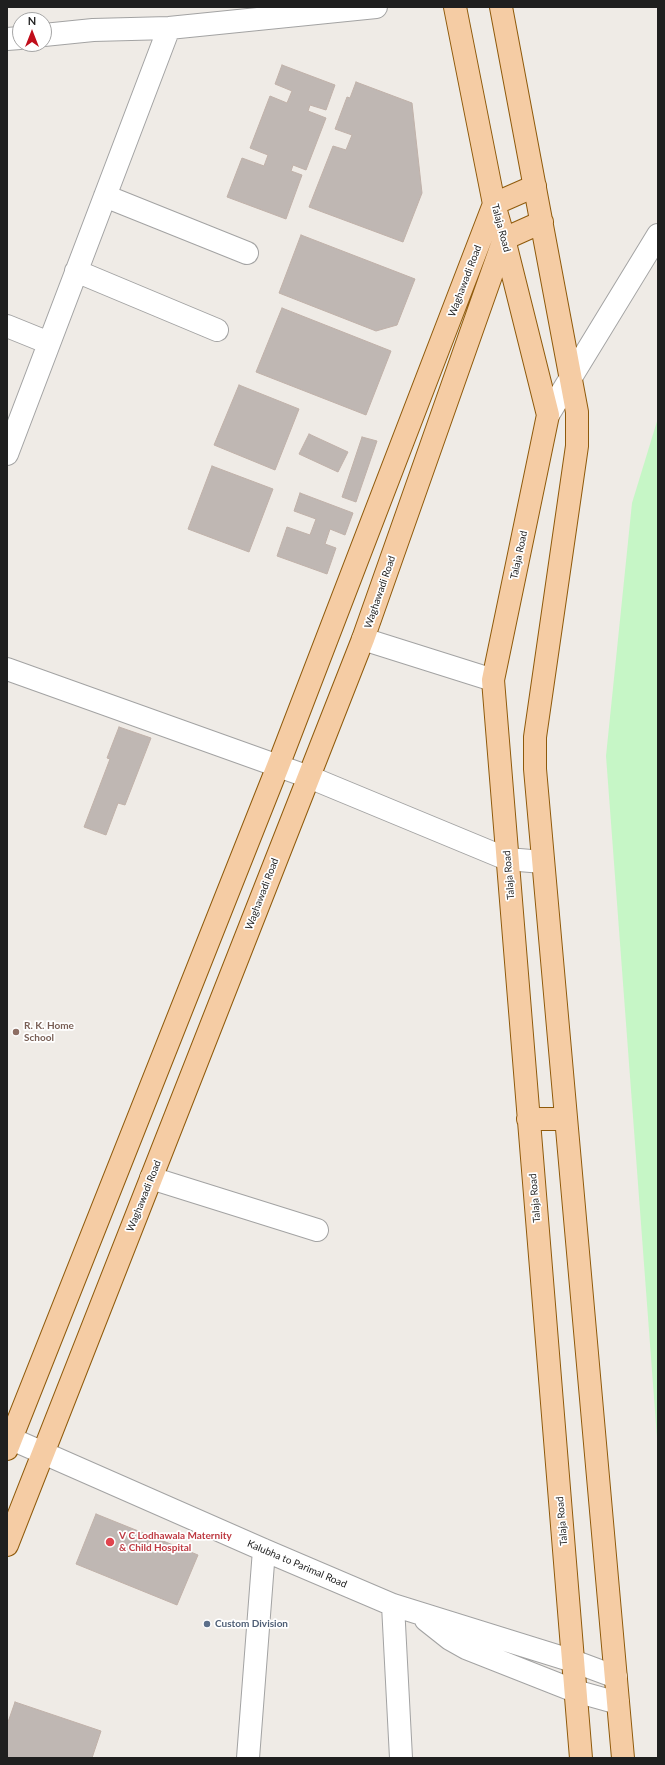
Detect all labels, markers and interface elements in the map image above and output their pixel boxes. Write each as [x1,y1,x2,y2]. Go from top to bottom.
north arrow [12,12,52,52]
text: N [28,14,36,27]
street label: Talaja Road [489,203,513,253]
street label: Waghawadi Road [446,243,484,319]
street label: Talaja Road [508,530,530,580]
street label: Waghawadi Road [362,554,398,630]
street label: Talaja Road [501,850,517,900]
street label: Waghawadi Road [243,856,281,932]
place label: R. K. Home School [24,1020,74,1044]
marker: R. K. Home School [11,1027,21,1037]
street label: Waghawadi Road [124,1159,164,1233]
street label: Talaja Road [527,1173,543,1223]
street label: Talaja Road [554,1496,570,1546]
place label: V C Lodhawala Maternity & Child Hospital [119,1530,232,1554]
marker: V C Lodhawala Maternity & Child Hospital [104,1536,116,1548]
street label: Kalubha to Parimal Road [245,1538,349,1590]
place label: Custom Division [215,1618,288,1630]
marker: Custom Division [202,1619,212,1629]

